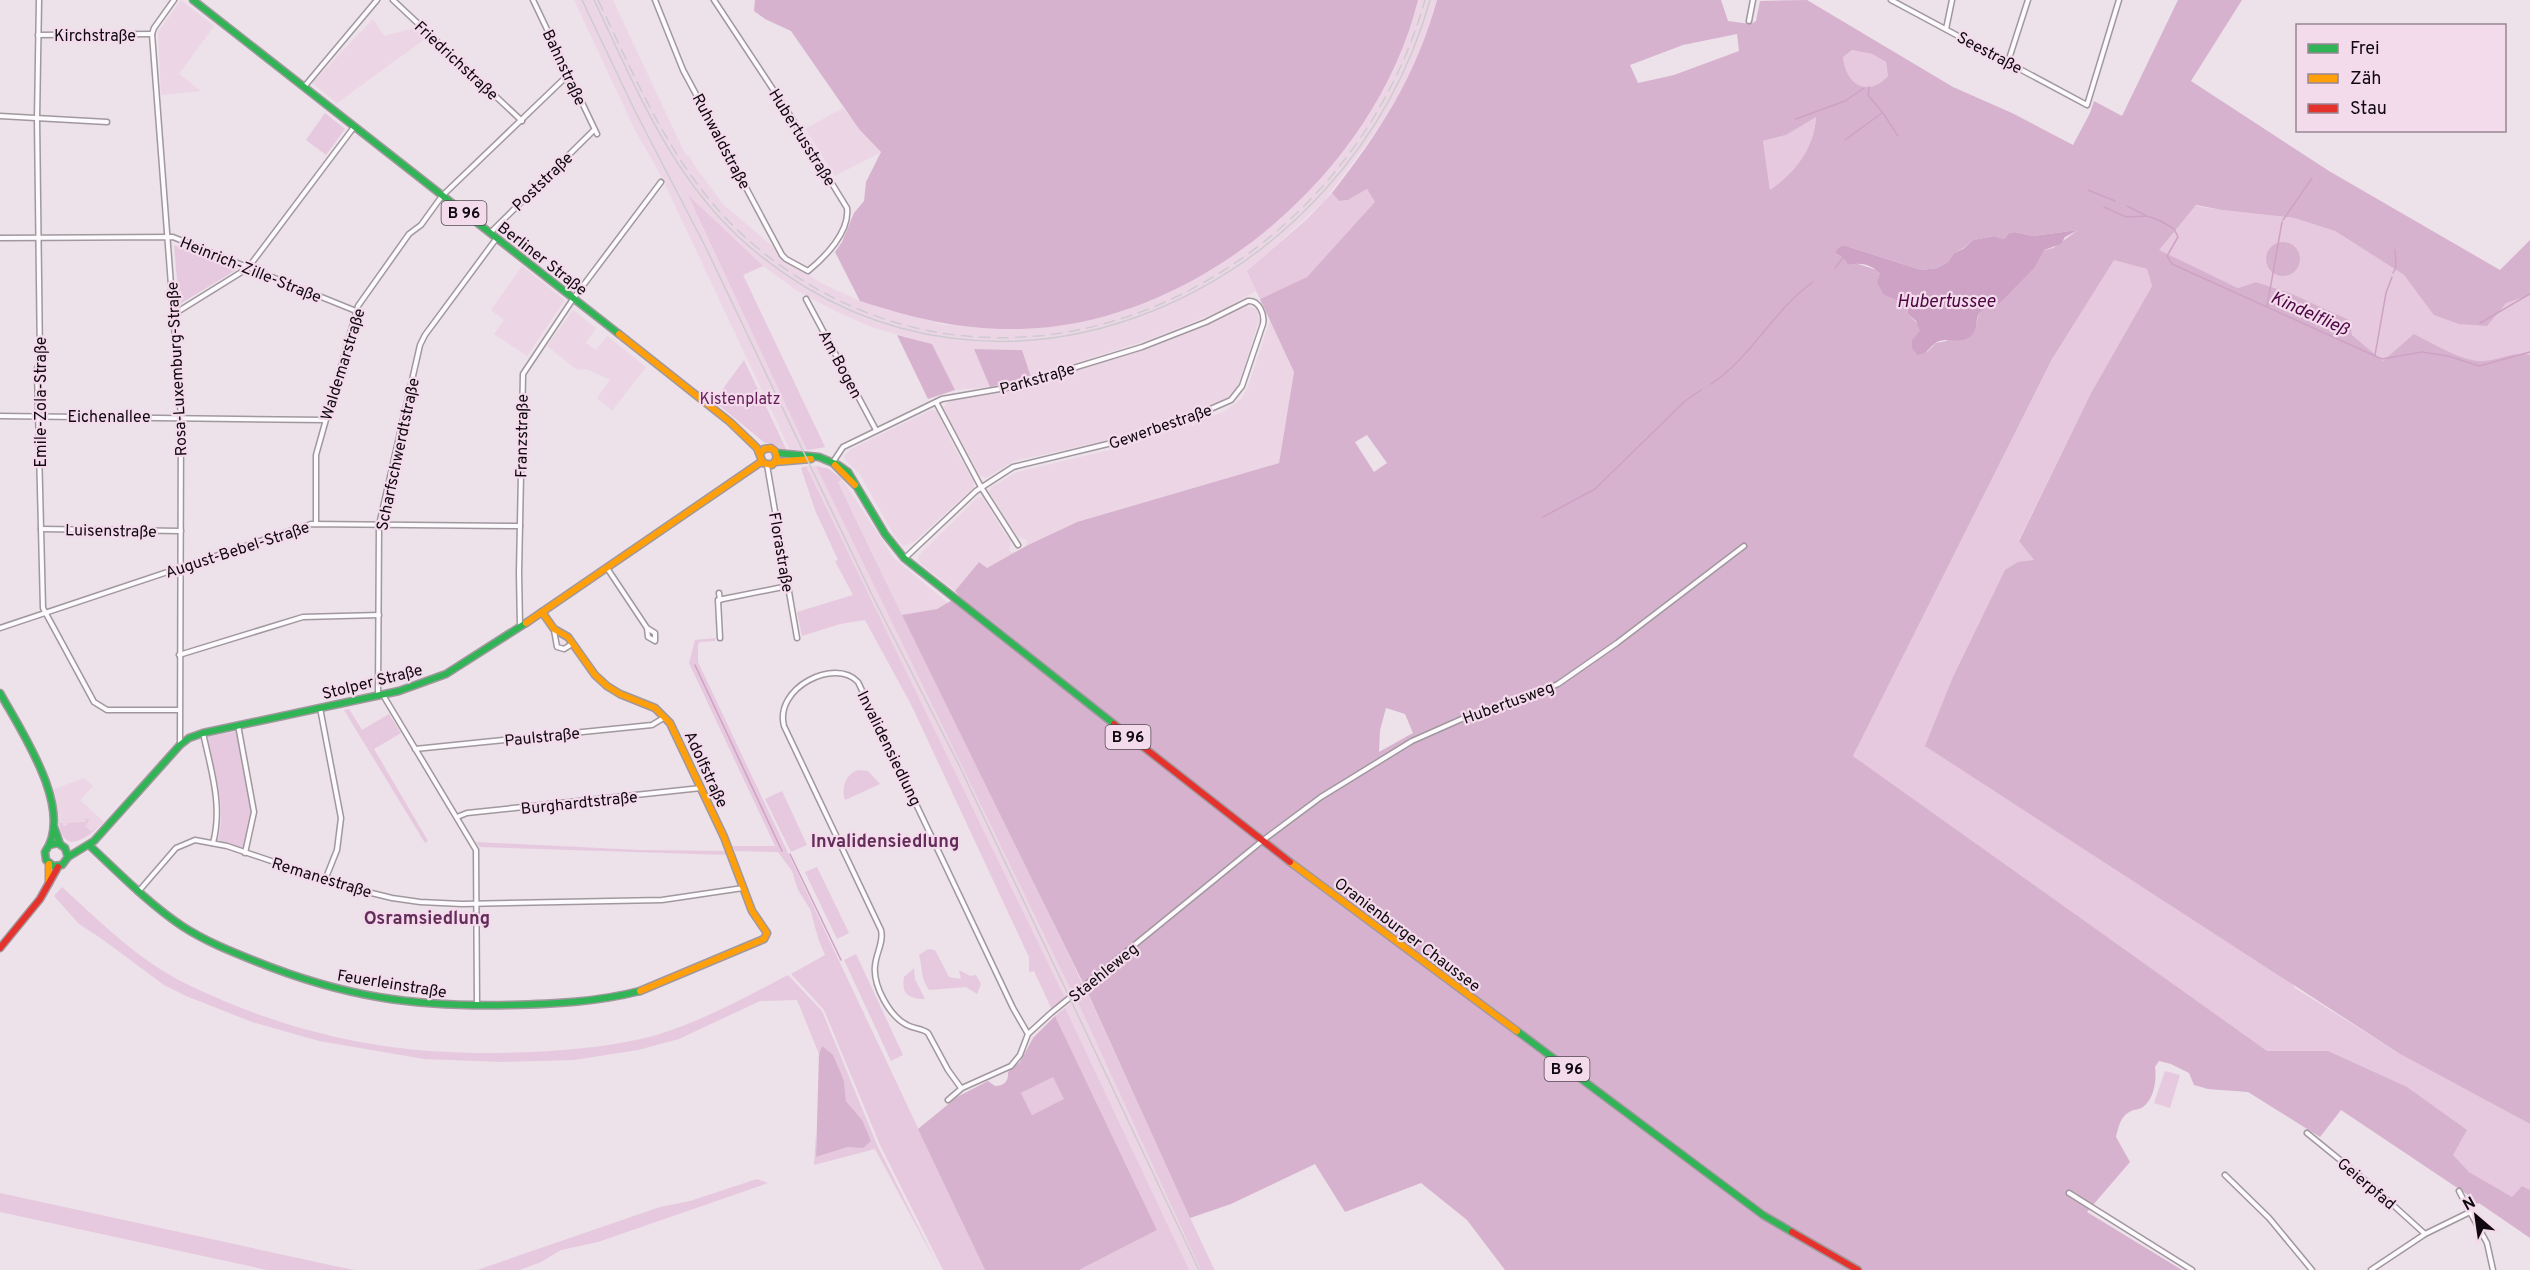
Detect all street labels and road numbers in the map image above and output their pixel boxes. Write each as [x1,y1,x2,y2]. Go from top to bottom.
street label: Friedrichstraße [409,17,502,105]
street label: Kirchstraße [54,27,136,47]
street label: Bahnstraße [537,27,590,109]
street label: Seestraße [1953,28,2025,79]
street label: Hubertusstraße [763,86,839,191]
street label: Ruhwaldstraße [687,91,754,193]
street label: Poststraße [509,149,578,216]
road number: B 96 [442,201,486,225]
street label: Berliner Straße [493,218,591,301]
street label: Heinrich-Zille-Straße [176,233,324,308]
street label: Rosa-Luxemburg-Straße [163,281,193,457]
street label: Waldemarstraße [317,306,370,423]
street label: Am Bogen [813,327,866,403]
street label: Emile-Zola-Straße [32,337,52,467]
street label: Parkstraße [998,360,1077,400]
street label: Scharfschwerdtstraße [373,376,425,533]
street label: Franzstraße [512,394,534,478]
street label: Gewerbestraße [1106,401,1215,455]
street label: Eichenallee [67,408,151,428]
street label: Florastraße [763,511,797,594]
street label: August-Bebel-Straße [163,518,312,584]
street label: Luisenstraße [65,521,157,543]
street label: Stolper Straße [320,661,425,705]
street label: Hubertusweg [1460,678,1557,730]
street label: Invalidensiedlung [852,688,925,810]
street label: Paulstraße [503,724,581,752]
road number: B 96 [1106,725,1150,749]
street label: Adolfstraße [679,728,732,811]
street label: Burghardtstraße [520,788,639,820]
street label: Remanestraße [269,854,374,904]
street label: Oranienburger Chaussee [1330,874,1484,997]
street label: Staehleweg [1066,940,1143,1008]
street label: Feuerleinstraße [336,966,448,1003]
road number: B 96 [1544,1057,1590,1081]
street label: Geierpfad [2332,1154,2399,1215]

